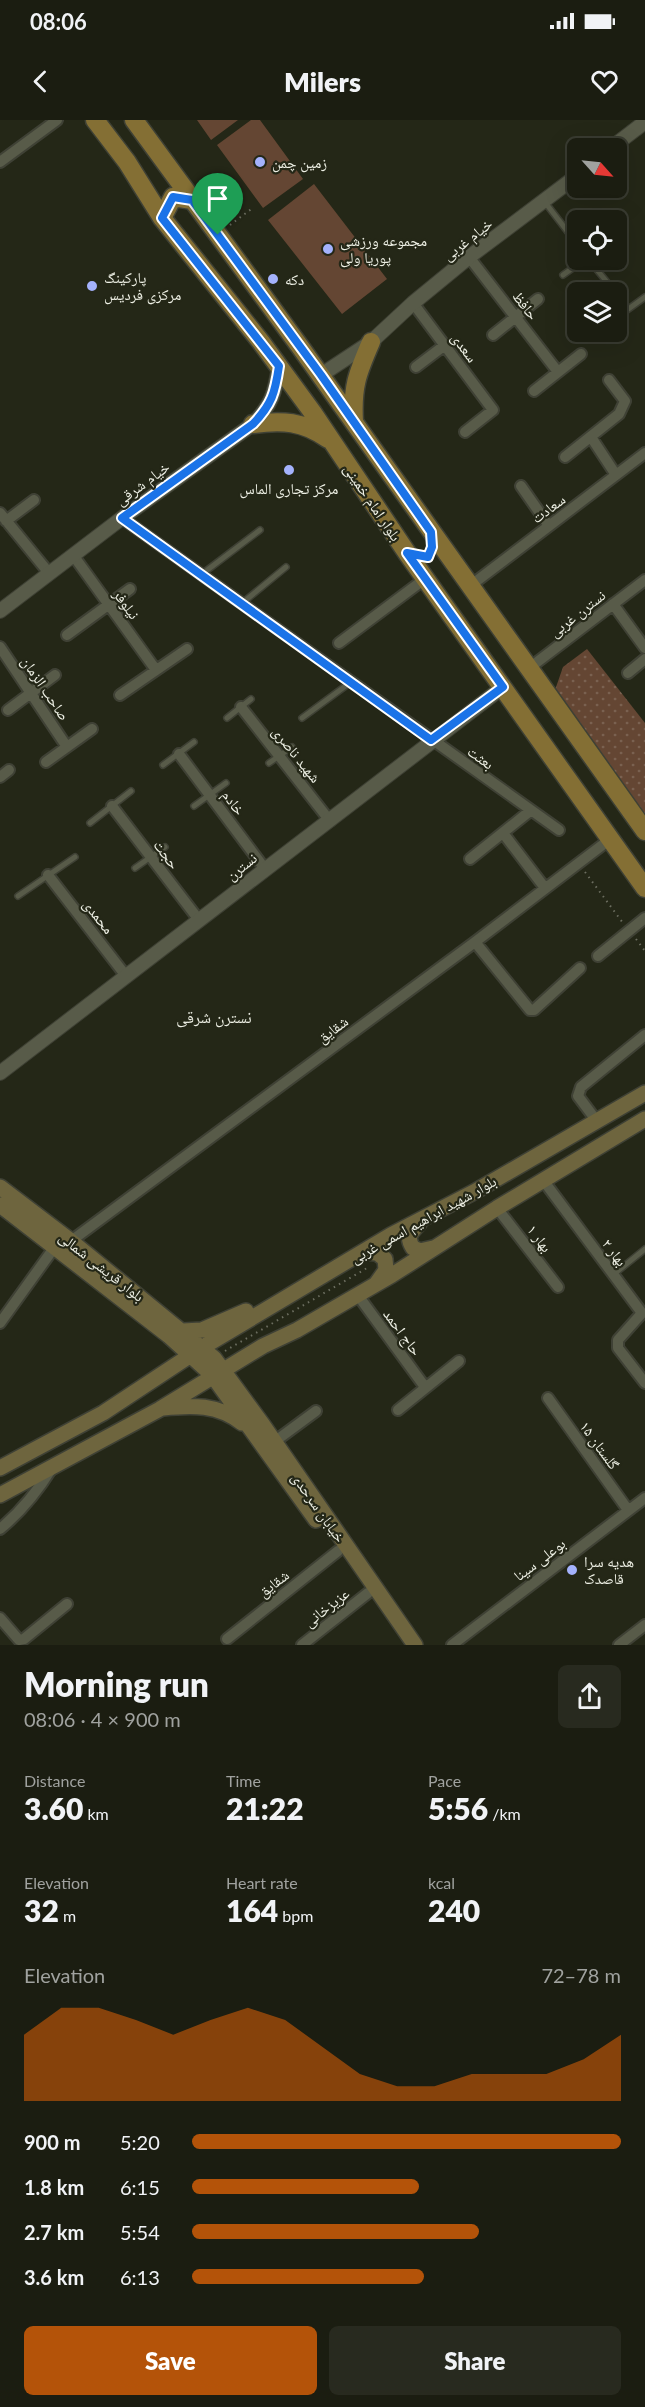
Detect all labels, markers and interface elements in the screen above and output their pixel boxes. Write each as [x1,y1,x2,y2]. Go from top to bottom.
text: 08:06 [30,8,87,35]
icon: back [24,65,57,98]
text: Milers [284,65,361,98]
icon: heart [588,65,621,98]
north arrow [567,138,627,198]
map controls [567,138,627,342]
place label: زمین چمن [272,153,327,173]
marker: زمین چمن [253,155,267,169]
pin [192,173,243,235]
icon: arrive [201,182,234,215]
button: locate [567,210,627,270]
street label: خیام غربی [439,214,497,266]
place label: مجموعه ورزشی پوریا ولی [340,231,427,268]
marker: مجموعه ورزشی پوریا ولی [321,242,335,256]
place label: پارکینگ مرکزی فردیس [104,268,181,305]
place label: دکه [285,270,304,288]
marker: دکه [266,272,280,286]
marker: پارکینگ مرکزی فردیس [85,279,99,293]
button: layers [567,282,627,342]
street label: حافظ [509,287,543,323]
street label: سعدی [447,329,482,367]
street label: خیام شرقی [111,457,174,510]
street label: بلوار امام خمینی [339,460,405,545]
marker: مرکز تجاری الماس [282,463,296,477]
place label: مرکز تجاری الماس [240,479,339,499]
street label: سعادت [528,489,569,527]
street label: نیلوفر [109,585,144,623]
street label: نسترن غربی [545,586,610,642]
street label: صاحب الزمان [16,653,74,725]
street label: شهید ناصری [267,722,325,787]
street label: بعثت [464,741,498,773]
street label: خادم [217,786,250,820]
street label: حجت [150,836,184,873]
street label: نسترن [222,848,261,885]
street label: محمدی [78,895,118,938]
district label: نسترن شرقی [176,1007,252,1028]
street label: شقایق [313,1011,352,1048]
street label: بلوار شهید ابراهیم اسمی غربی [347,1171,500,1268]
street label: بهار ۱ [523,1221,556,1256]
street label: بلوار قریشی شمالی [55,1227,148,1306]
street label: بهار ۲ [598,1235,631,1270]
street label: حاج احمد [378,1305,426,1360]
street label: گلستان ۱۵ [575,1417,624,1474]
street label: خیابان سرحدی [287,1469,350,1547]
street label: بوعلی سینا [510,1534,570,1586]
place label: هدیه سرا قاصدک [584,1552,634,1587]
marker: هدیه سرا قاصدک [565,1563,579,1577]
street label: شقایق [254,1565,293,1602]
street label: عزیزخانی [300,1583,354,1632]
text: Morning run [24,1664,209,1704]
button: share [558,1665,621,1728]
text: 08:06 · 4 × 900 m [24,1707,181,1731]
text: Distance [24,1771,85,1790]
text: Time [226,1771,261,1790]
text: Pace [428,1771,461,1790]
text: 3.60 [24,1790,83,1826]
text: 21:22 [226,1790,304,1826]
text: 5:56 [428,1790,488,1826]
text: km [83,1804,109,1823]
text: /km [488,1804,521,1823]
text: Elevation [24,1873,89,1892]
text: Heart rate [226,1873,298,1892]
text: kcal [428,1873,455,1892]
text: 32 [24,1892,59,1928]
text: 164 [226,1892,278,1928]
text: 240 [428,1892,480,1928]
text: m [59,1906,76,1925]
text: bpm [278,1906,313,1925]
text: Elevation [24,1963,105,1987]
text: 72–78 m [541,1963,621,1987]
text: 900 m [24,2130,80,2154]
text: 5:20 [120,2130,160,2154]
text: 1.8 km [24,2175,84,2199]
text: 6:15 [120,2175,160,2199]
text: 2.7 km [24,2220,84,2244]
text: 5:54 [120,2220,160,2244]
text: 3.6 km [24,2265,84,2289]
text: 6:13 [120,2265,160,2289]
button: Save [24,2326,317,2395]
button: Share [329,2326,621,2395]

